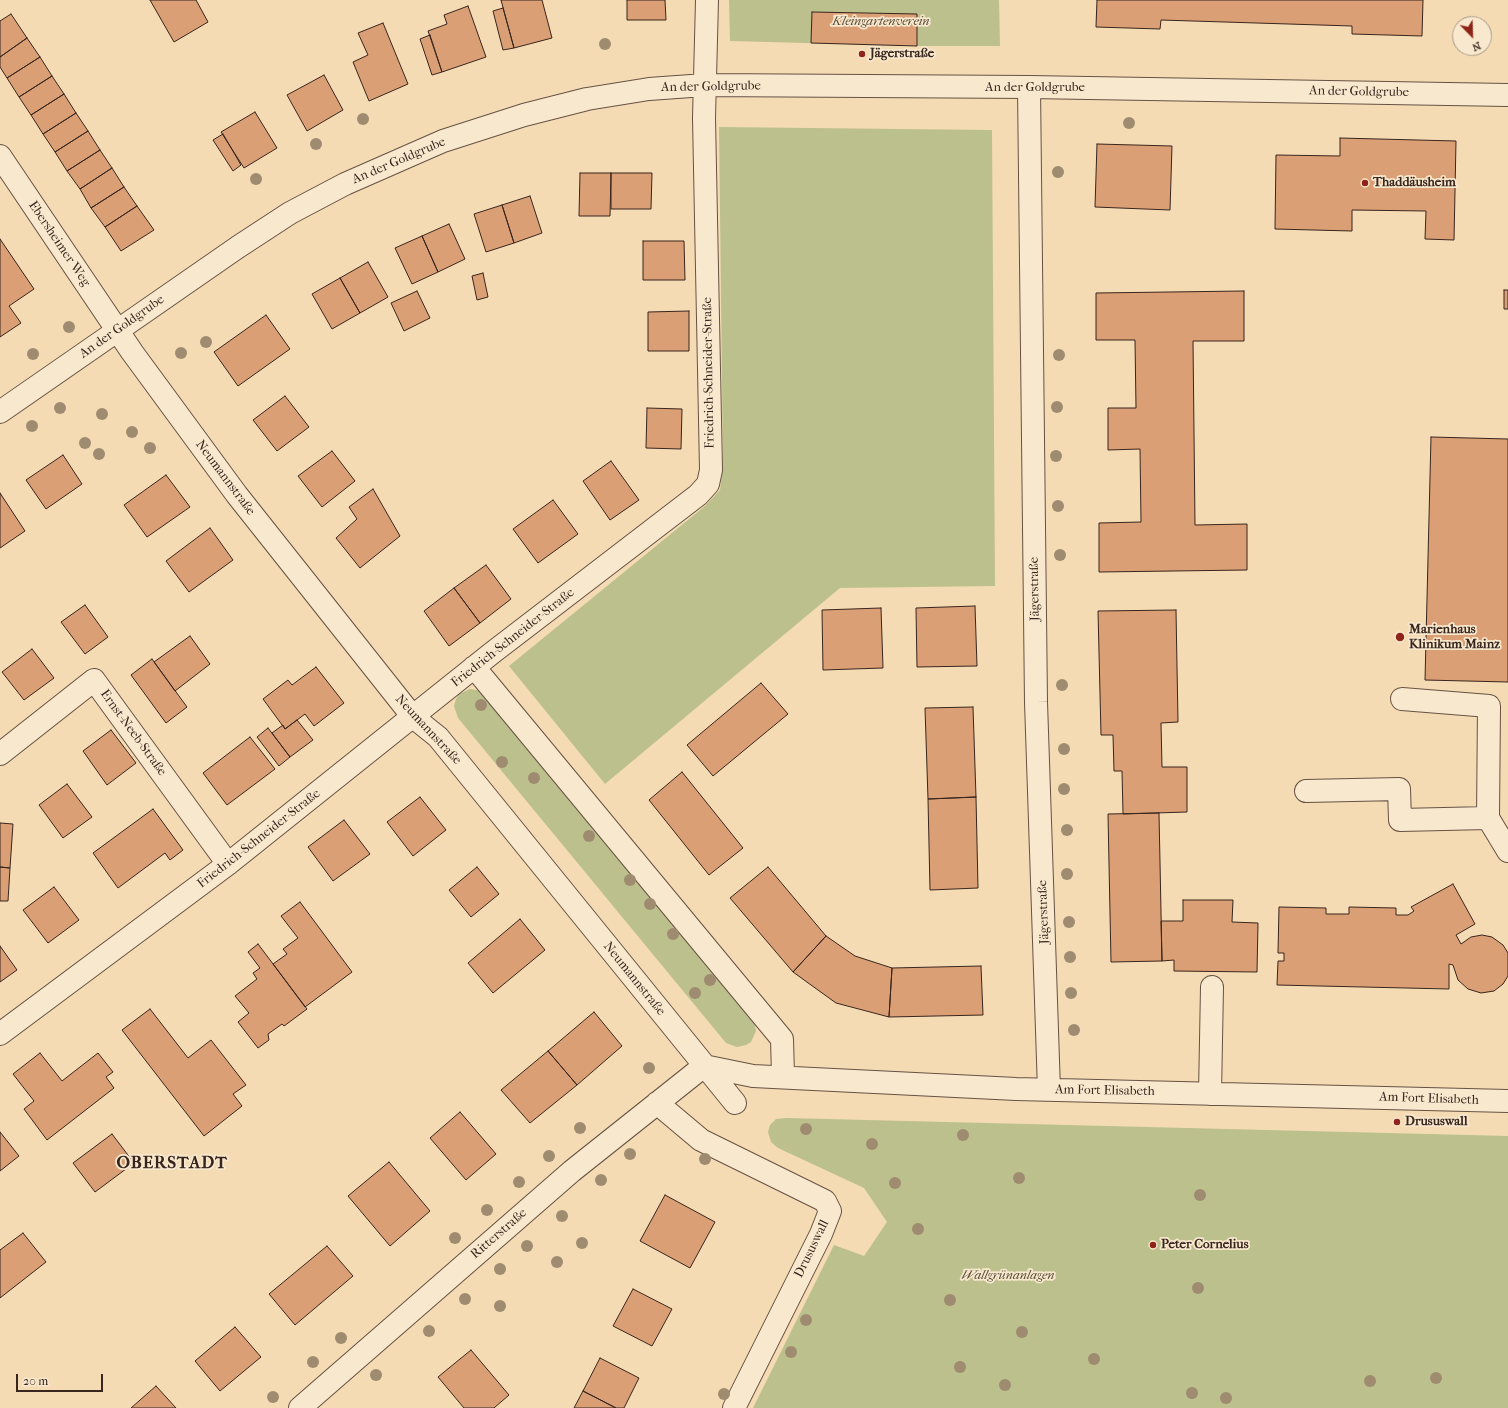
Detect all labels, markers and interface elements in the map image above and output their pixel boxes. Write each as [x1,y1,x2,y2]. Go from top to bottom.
park label: Kleingartenverein [832,14,930,30]
north arrow [1452,16,1492,56]
text: N [1470,39,1483,54]
place label: Jägerstraße [870,46,934,62]
marker: Jägerstraße [857,49,867,59]
street label: An der Goldgrube [661,78,761,96]
street label: An der Goldgrube [985,80,1085,96]
street label: An der Goldgrube [1309,83,1409,101]
street label: An der Goldgrube [350,134,448,188]
place label: Thaddäusheim [1373,175,1456,191]
marker: Thaddäusheim [1360,178,1370,188]
street label: Ebersheimer Weg [25,198,93,290]
street label: An der Goldgrube [77,292,167,362]
street label: Friedrich-Schneider-Straße [700,297,718,449]
street label: Neumannstraße [192,437,258,519]
street label: Jägerstraße [1027,557,1043,621]
street label: Friedrich-Schneider-Straße [448,585,578,691]
place label: Marienhaus Klinikum Mainz [1409,622,1500,653]
marker: Marienhaus Klinikum Mainz [1394,631,1406,643]
street label: Ernst-Neeb-Straße [96,687,170,779]
street label: Neumannstraße [392,692,464,768]
street label: Friedrich-Schneider-Straße [194,786,324,892]
street label: Jägerstraße [1035,880,1053,944]
street label: Neumannstraße [600,939,668,1019]
street label: Am Fort Elisabeth [1055,1082,1155,1100]
street label: Am Fort Elisabeth [1379,1089,1479,1109]
place label: Drususwall [1405,1114,1468,1130]
marker: Drususwall [1392,1117,1402,1127]
district label: OBERSTADT [116,1154,228,1174]
street label: Ritterstraße [468,1205,530,1263]
street label: Drususwall [791,1217,833,1281]
place label: Peter Cornelius [1161,1237,1248,1253]
marker: Peter Cornelius [1148,1240,1158,1250]
park label: Wallgrünanlagen [962,1268,1054,1284]
scale bar [18,1366,105,1392]
text: 20 m [23,1374,48,1388]

